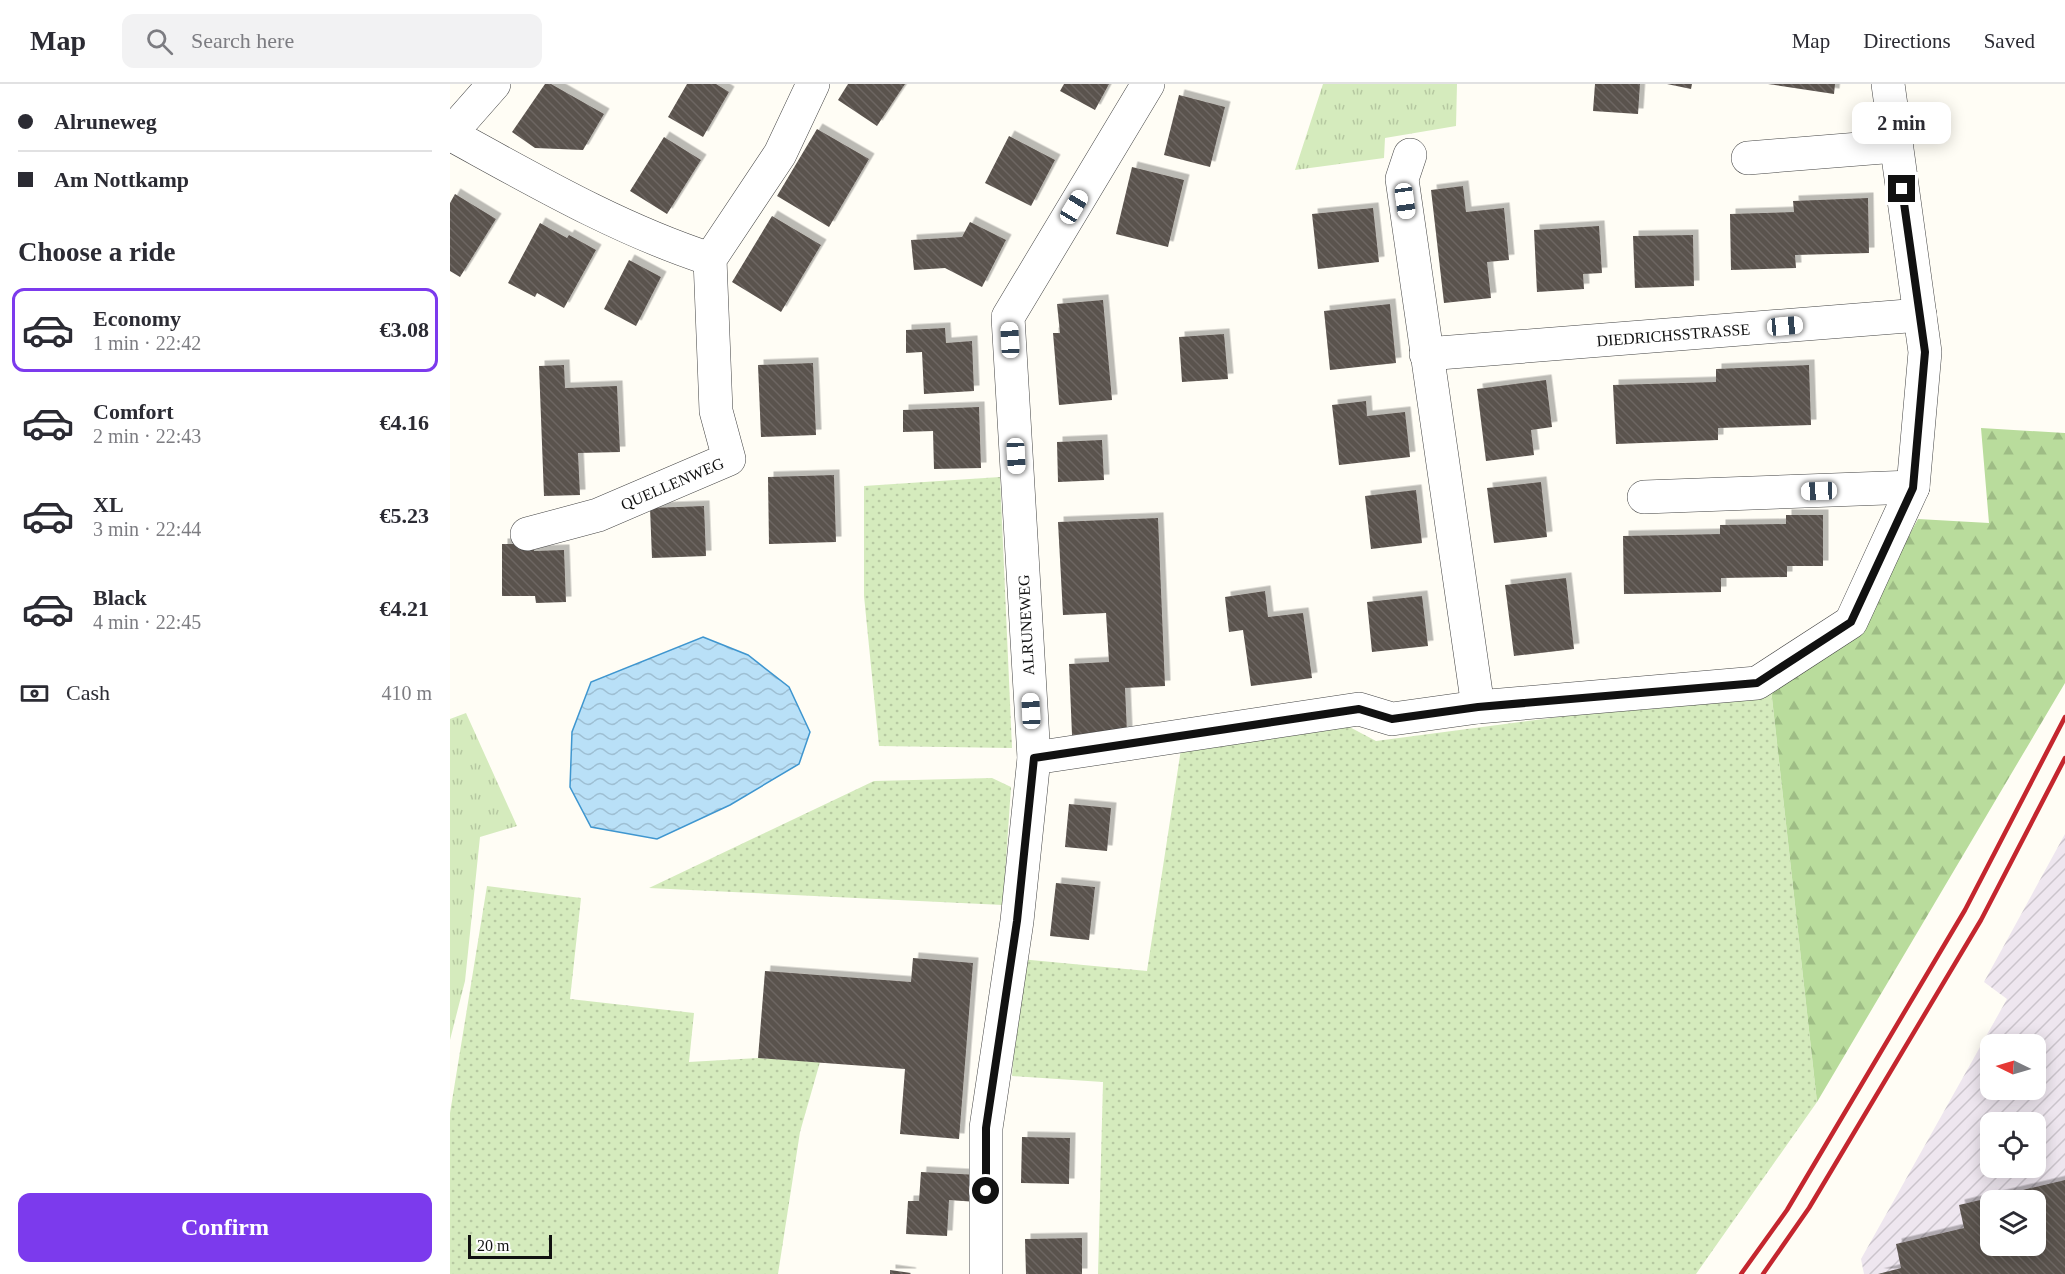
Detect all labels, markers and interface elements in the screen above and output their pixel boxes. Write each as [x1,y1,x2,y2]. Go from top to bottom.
search box [122,14,542,68]
text: Map [30,25,86,56]
icon: search [143,25,176,58]
text: Search here [191,28,294,53]
text: Map [1792,29,1830,53]
text: Directions [1863,29,1951,53]
text: Saved [1984,29,2035,53]
callout: 2 min [1852,102,1952,144]
text: Alruneweg [54,109,157,134]
text: 2 min [1877,112,1926,134]
text: Am Nottkamp [54,167,189,192]
route end [1888,175,1915,202]
car [1394,182,1416,220]
car [1057,187,1091,227]
text: Choose a ride [18,237,176,267]
icon: car [21,303,75,357]
text: Economy [93,306,181,331]
car [1766,315,1804,337]
text: €3.08 [380,317,429,342]
street label: DIEDRICHSSTRASSE [1596,320,1751,349]
car [1000,322,1020,358]
text: 1 min · 22:42 [93,332,201,354]
icon: car [21,396,75,450]
text: Comfort [93,399,174,424]
text: €4.16 [380,410,429,435]
text: 2 min · 22:43 [93,425,201,447]
car [1006,438,1026,474]
street label: QUELLENWEG [618,454,726,513]
car [1801,481,1837,501]
icon: car [21,489,75,543]
text: XL [93,492,124,517]
text: €5.23 [380,503,429,528]
text: 3 min · 22:44 [93,518,201,540]
street label: ALRUNEWEG [1015,574,1037,676]
icon: car [21,582,75,636]
text: Black [93,585,147,610]
text: €4.21 [380,596,429,621]
text: 4 min · 22:45 [93,611,201,633]
icon: cash [18,677,51,710]
text: Cash [66,680,110,705]
text: 410 m [381,682,432,704]
car [1021,693,1041,729]
north arrow [1980,1034,2046,1100]
map controls [1980,1034,2046,1256]
button: locate [1980,1112,2046,1178]
route start [972,1177,999,1204]
button: layers [1980,1190,2046,1256]
button: Confirm [18,1193,432,1262]
scale bar [468,1232,552,1260]
text: 20 m [477,1237,509,1254]

